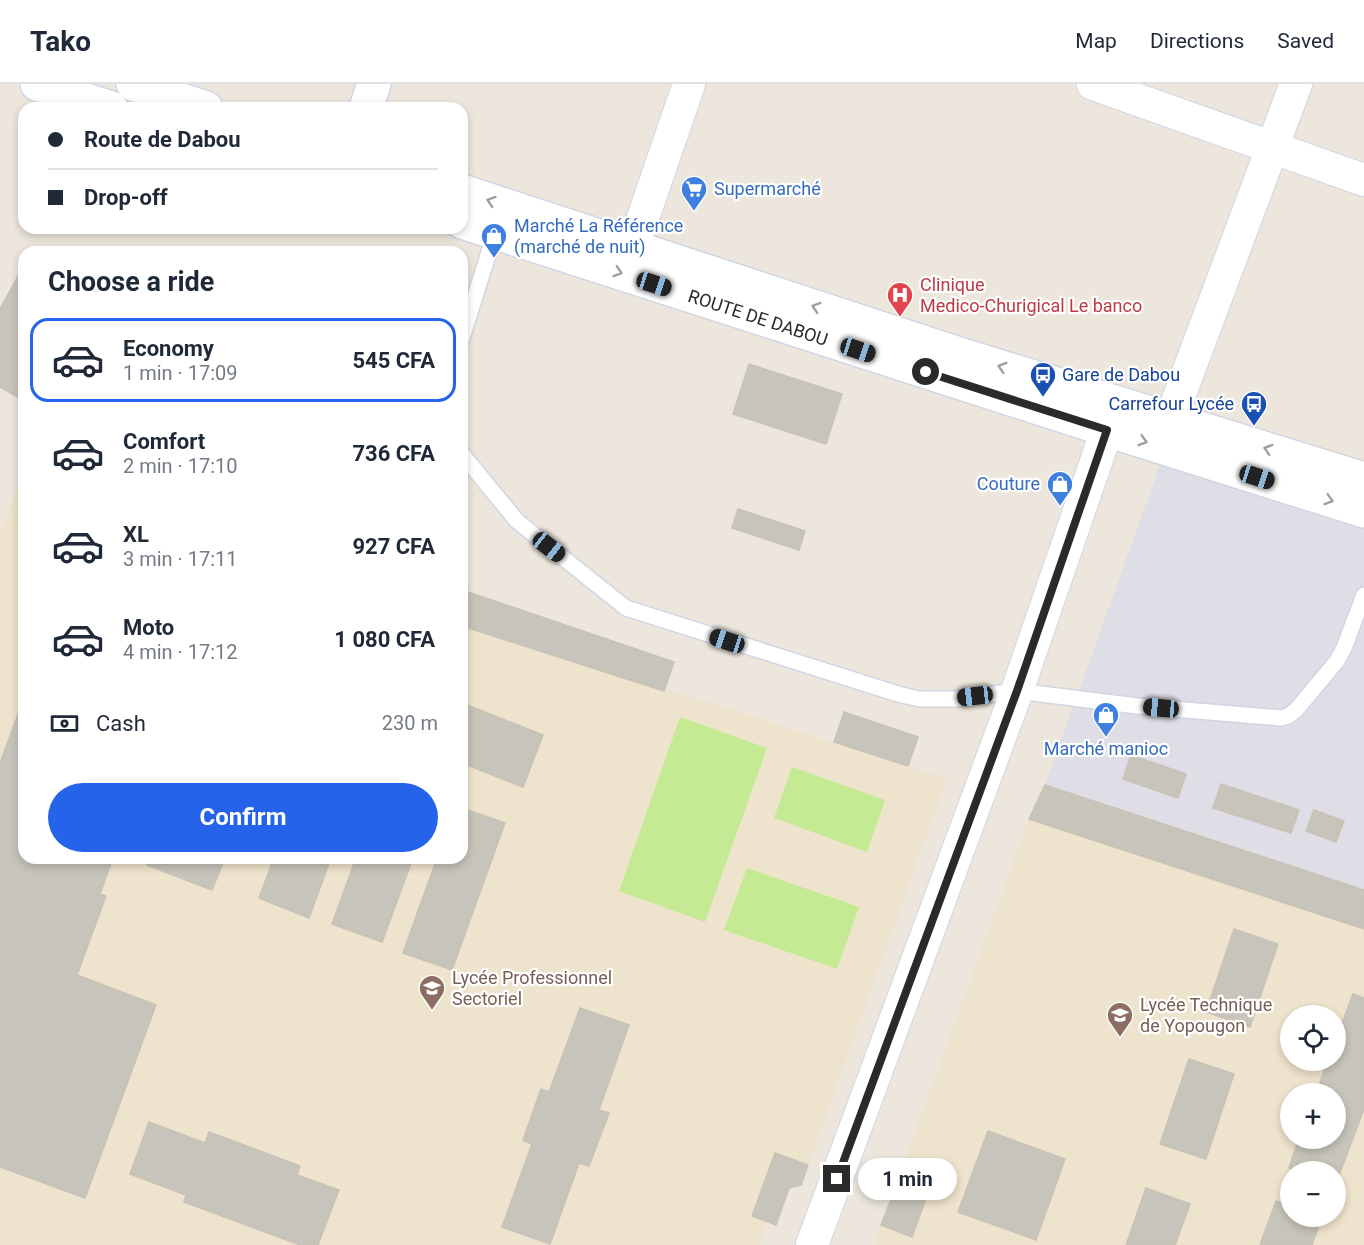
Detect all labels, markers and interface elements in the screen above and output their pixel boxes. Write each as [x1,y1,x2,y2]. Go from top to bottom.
text: Tako [30,25,91,58]
text: Map [1075,29,1117,53]
text: Directions [1150,29,1244,53]
text: Saved [1277,29,1334,53]
text: Route de Dabou [84,127,241,152]
supermarket icon: Supermarché [679,174,709,212]
place label: Supermarché [714,178,821,199]
text: Drop-off [84,185,168,210]
one-way arrow [486,196,497,208]
place label: Marché La Référence (marché de nuit) [514,215,683,258]
shop icon: Marché La Référence (marché de nuit) [479,221,509,259]
one-way arrow [612,265,623,278]
text: Choose a ride [48,266,214,298]
car [634,270,674,298]
place label: Clinique Medico-Churigical Le banco [920,274,1142,316]
hospital icon: Clinique Medico-Churigical Le banco [885,280,915,318]
street label: ROUTE DE DABOU [686,285,831,350]
one-way arrow [811,302,822,314]
icon: car [51,333,105,387]
text: Economy [123,336,214,361]
car [838,336,878,364]
text: 545 CFA [352,348,435,373]
route start [912,358,939,385]
bus stop icon: Gare de Dabou [1028,360,1058,398]
text: 1 min · 17:09 [123,361,238,385]
one-way arrow [997,361,1008,374]
place label: Gare de Dabou [1062,364,1180,385]
bus stop icon: Carrefour Lycée [1239,389,1269,427]
place label: Carrefour Lycée [1108,393,1234,414]
icon: car [51,426,105,480]
text: Comfort [123,429,205,454]
one-way arrow [1137,434,1148,446]
text: 736 CFA [352,441,435,466]
one-way arrow [1263,444,1274,456]
text: 2 min · 17:10 [123,454,238,478]
car [1237,463,1277,491]
shop icon: Couture [1045,469,1075,507]
place label: Couture [977,473,1040,494]
one-way arrow [1323,492,1334,505]
icon: car [51,519,105,573]
text: XL [123,522,149,547]
car [529,529,569,565]
text: 927 CFA [352,534,435,559]
text: 3 min · 17:11 [123,547,238,571]
icon: car [51,612,105,666]
text: Moto [123,615,174,640]
text: 1 080 CFA [334,627,435,652]
car [707,627,747,655]
text: 4 min · 17:12 [123,640,238,664]
car [956,685,994,707]
car [1142,697,1180,719]
shop icon: Marché manioc [1091,700,1121,738]
icon: cash [48,707,81,740]
text: Cash [96,711,146,736]
text: 230 m [382,711,438,735]
place label: Marché manioc [1044,738,1168,759]
button: Confirm [48,783,438,852]
place label: Lycée Professionnel Sectoriel [452,967,612,1009]
school or university icon: Lycée Professionnel Sectoriel [417,973,447,1011]
place label: Lycée Technique de Yopougon [1140,994,1272,1036]
school or university icon: Lycée Technique de Yopougon [1105,1000,1135,1038]
map controls [1280,1005,1346,1227]
button: locate [1280,1005,1346,1071]
button: + [1280,1083,1346,1149]
callout: 1 min [858,1158,957,1200]
button: − [1280,1161,1346,1227]
route end [823,1165,850,1192]
text: 1 min [882,1167,933,1191]

